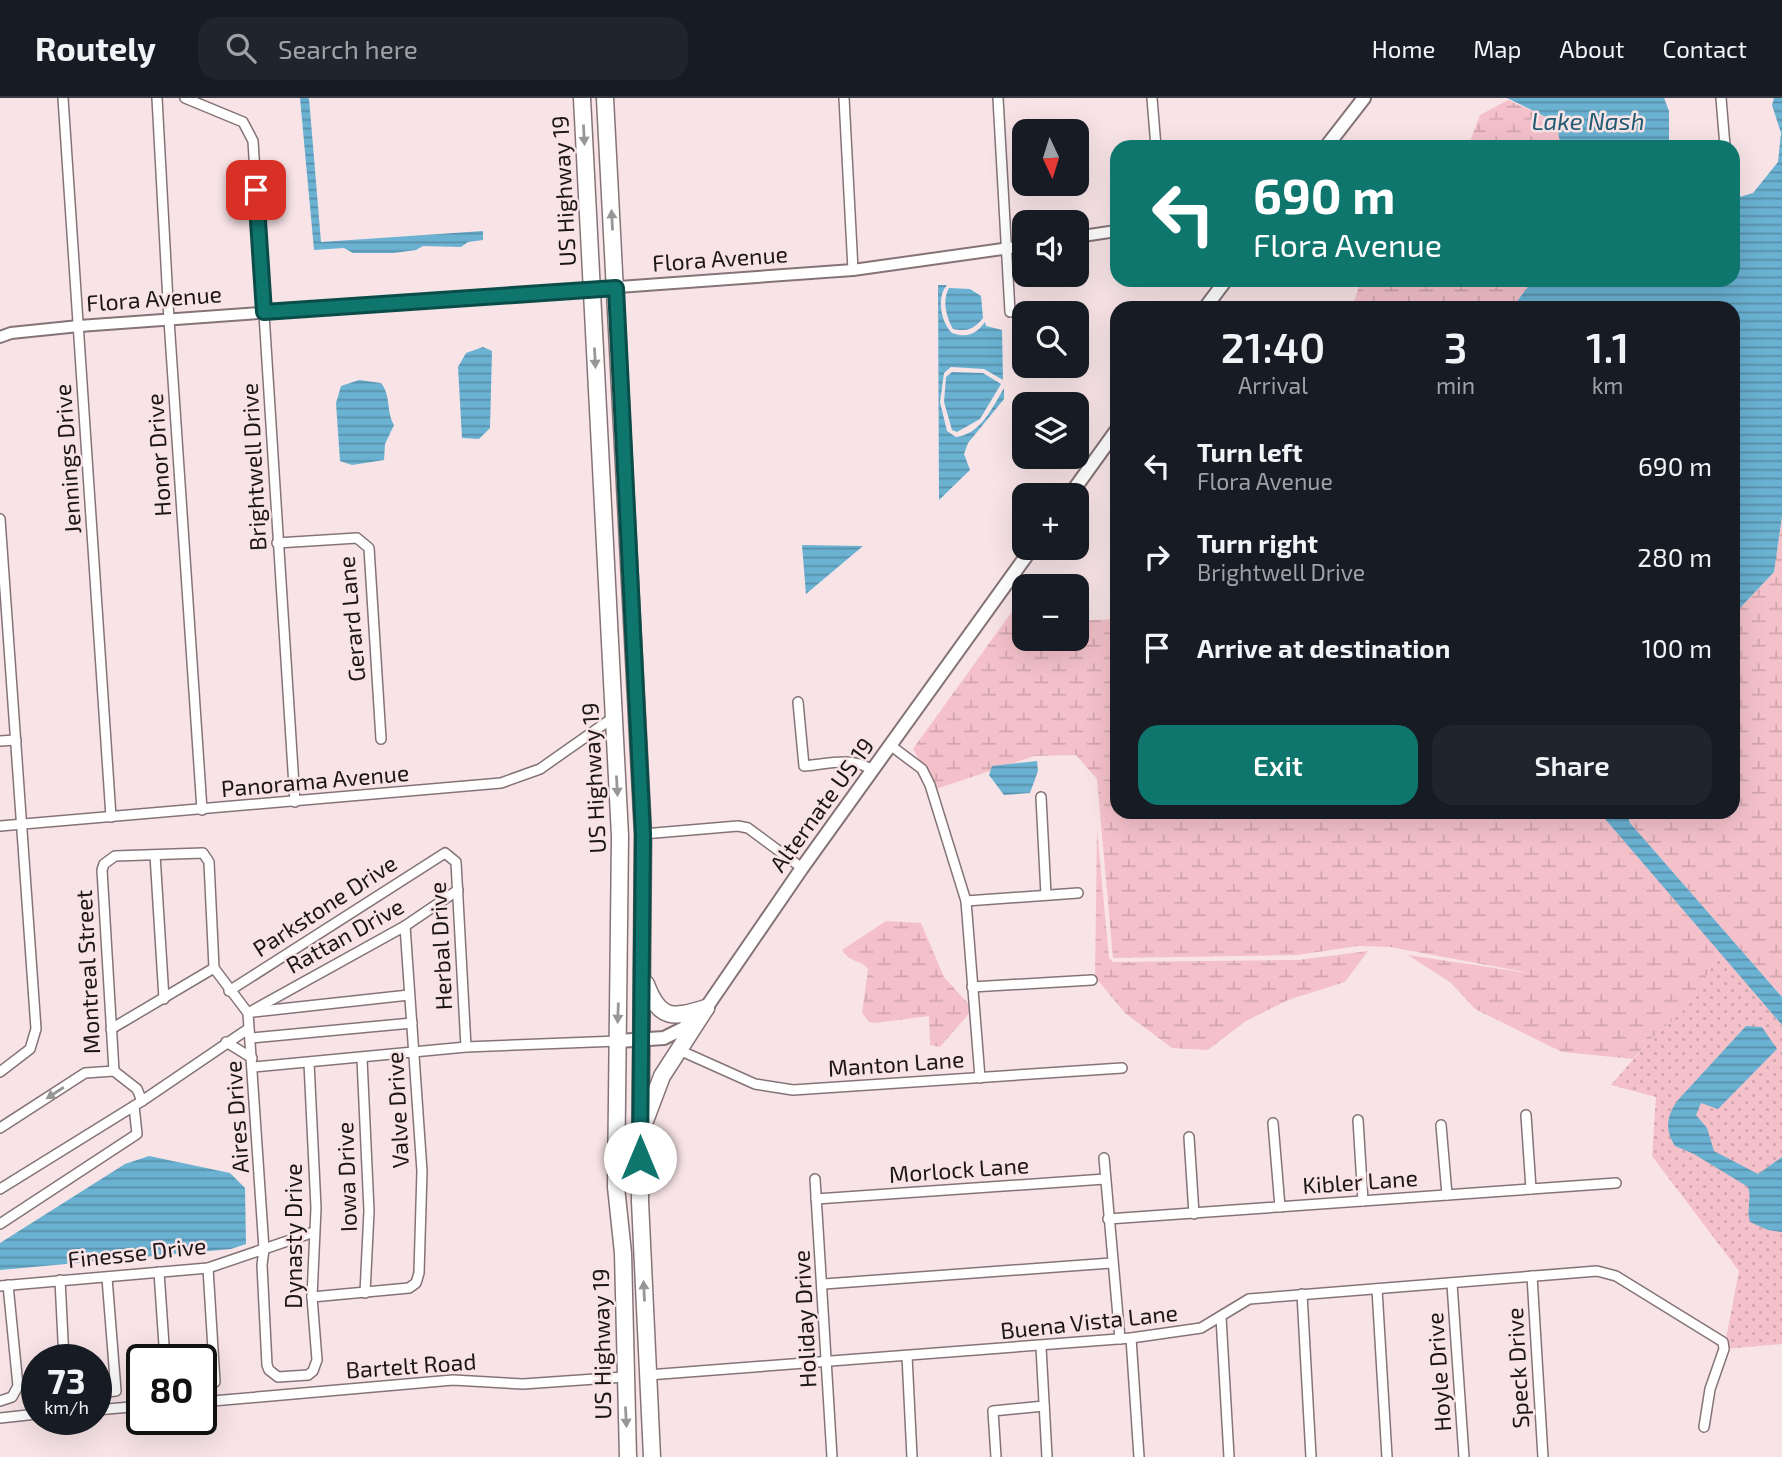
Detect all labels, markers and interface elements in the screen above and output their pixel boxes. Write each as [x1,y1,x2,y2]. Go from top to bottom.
search box [198,17,688,80]
text: Routely [35,28,156,68]
icon: search [222,29,260,67]
text: Search here [278,33,418,64]
text: Home [1372,34,1435,63]
text: Map [1473,34,1521,63]
text: About [1559,34,1625,63]
text: Contact [1663,34,1747,63]
water label: Lake Nash [1531,106,1645,135]
street label: US Highway 19 [545,115,581,267]
north arrow [1012,119,1088,196]
map controls [1012,119,1089,651]
one-way arrow [578,124,589,146]
pin [226,160,286,220]
text: 690 m [1253,165,1396,224]
icon: left [1138,168,1229,259]
icon: arrive [237,171,275,209]
one-way arrow [606,209,617,231]
button: sound [1012,210,1089,287]
text: Flora Avenue [1253,225,1442,263]
street label: Flora Avenue [651,239,789,277]
street label: Flora Avenue [85,279,223,317]
button: search [1012,301,1089,378]
text: 21:40 [1221,321,1325,371]
text: 3 [1444,321,1467,371]
text: 1.1 [1586,321,1629,371]
one-way arrow [590,347,601,369]
text: Arrival [1238,371,1308,399]
text: min [1436,371,1475,399]
text: km [1592,371,1624,399]
street label: Brightwell Drive [235,382,271,552]
street label: Jennings Drive [48,383,86,535]
button: layers [1012,392,1089,469]
street label: Honor Drive [140,393,176,518]
text: Turn left [1197,436,1303,467]
icon: left [1138,447,1176,485]
text: 690 m [1638,450,1712,481]
text: Flora Avenue [1197,467,1333,495]
button: + [1012,483,1089,560]
text: Turn right [1197,527,1318,558]
icon: right [1138,538,1176,576]
text: 280 m [1637,541,1712,572]
street label: Gerard Lane [332,555,370,683]
text: Brightwell Drive [1197,558,1365,586]
button: − [1012,574,1089,651]
icon: arrive [1138,629,1176,667]
text: Arrive at destination [1197,632,1450,663]
text: 100 m [1642,632,1712,663]
street label: US Highway 19 [575,702,611,854]
button: Exit [1138,725,1418,805]
button: Share [1432,725,1712,805]
street label: Alternate US 19 [763,732,879,877]
street label: Panorama Avenue [220,758,410,802]
one-way arrow [612,775,623,797]
street label: Parkstone Drive [247,848,402,962]
street label: Herbal Drive [423,881,457,1011]
street label: Montreal Street [69,889,105,1055]
street label: Rattan Drive [281,891,408,979]
one-way arrow [613,1002,624,1024]
street label: Manton Lane [827,1044,965,1082]
street label: Valve Drive [380,1051,414,1169]
street label: Aires Drive [218,1060,254,1174]
one-way arrow [45,1086,64,1099]
street label: Iowa Drive [330,1121,362,1233]
position arrow [603,1121,677,1195]
street label: Morlock Lane [888,1150,1030,1188]
street label: Dynasty Drive [279,1163,307,1309]
street label: Kibler Lane [1301,1163,1419,1199]
street label: Finesse Drive [66,1231,208,1273]
street label: Holiday Drive [786,1249,822,1389]
street label: US Highway 19 [586,1268,616,1420]
one-way arrow [638,1280,649,1302]
street label: Buena Vista Lane [999,1298,1179,1344]
street label: Speck Drive [1500,1307,1534,1429]
street label: Hoyle Drive [1420,1312,1456,1433]
speed limit sign: 80 [126,1344,217,1435]
street label: Bartelt Road [345,1346,477,1384]
text: 73 [47,1359,86,1401]
text: km/h [44,1396,89,1418]
one-way arrow [620,1406,631,1428]

